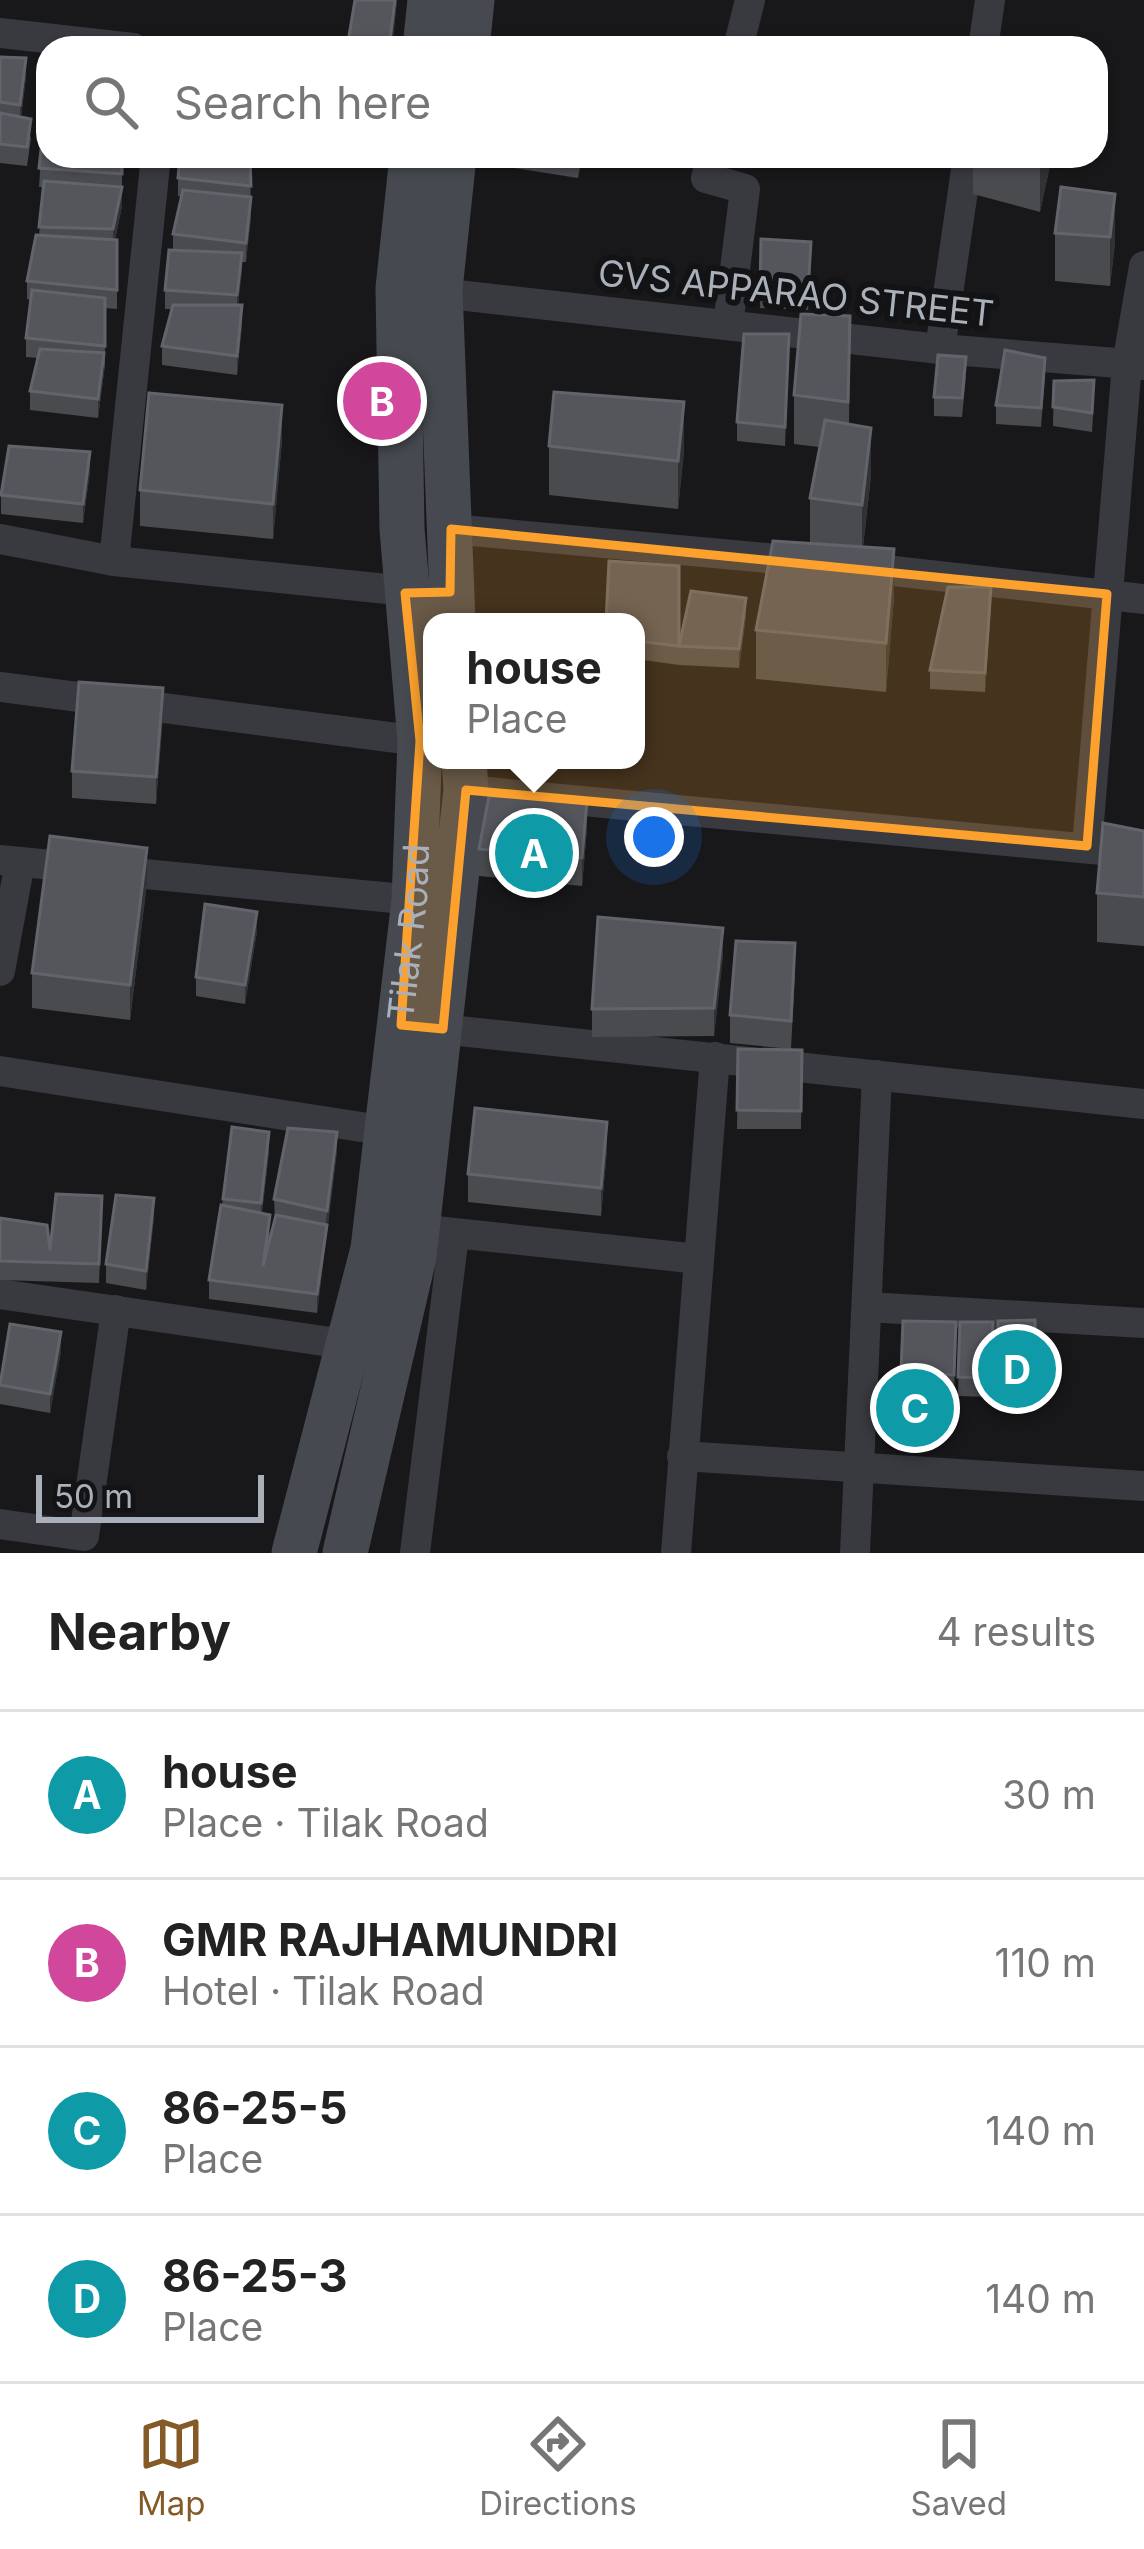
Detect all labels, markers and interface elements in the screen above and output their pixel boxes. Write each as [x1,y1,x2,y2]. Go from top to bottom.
search box [36,36,1108,168]
icon: search [78,69,144,135]
text: Search here [174,75,431,130]
street label: GVS APPARAO STREET [596,250,996,336]
pin: B [343,356,421,446]
popup [423,613,645,769]
text: house [466,640,602,695]
text: Place [466,695,567,742]
your location [624,807,684,867]
pin: A [495,808,573,898]
street label: Tilak Road [378,843,438,1023]
pin: D [978,1324,1056,1414]
pin: C [876,1363,954,1453]
scale bar [36,1469,264,1522]
text: 50 m [54,1476,133,1516]
text: Nearby [48,1601,231,1662]
text: 4 results [936,1608,1096,1655]
text: house [162,1744,298,1799]
text: A [72,1771,102,1818]
text: 30 m [1002,1771,1096,1818]
text: Place · Tilak Road [162,1799,489,1846]
text: GMR RAJHAMUNDRI [162,1912,618,1967]
text: B [74,1939,100,1986]
text: 110 m [995,1939,1096,1986]
text: Hotel · Tilak Road [162,1967,485,2014]
text: 86-25-5 [162,2080,348,2135]
text: C [73,2107,101,2154]
text: 140 m [985,2107,1096,2154]
text: Place [162,2135,263,2182]
text: 86-25-3 [162,2248,348,2303]
text: D [73,2275,101,2322]
text: 140 m [985,2275,1096,2322]
text: Place [162,2303,263,2350]
tab: Map [137,2411,205,2523]
tab: Directions [479,2411,637,2523]
tab: Saved [910,2411,1007,2523]

